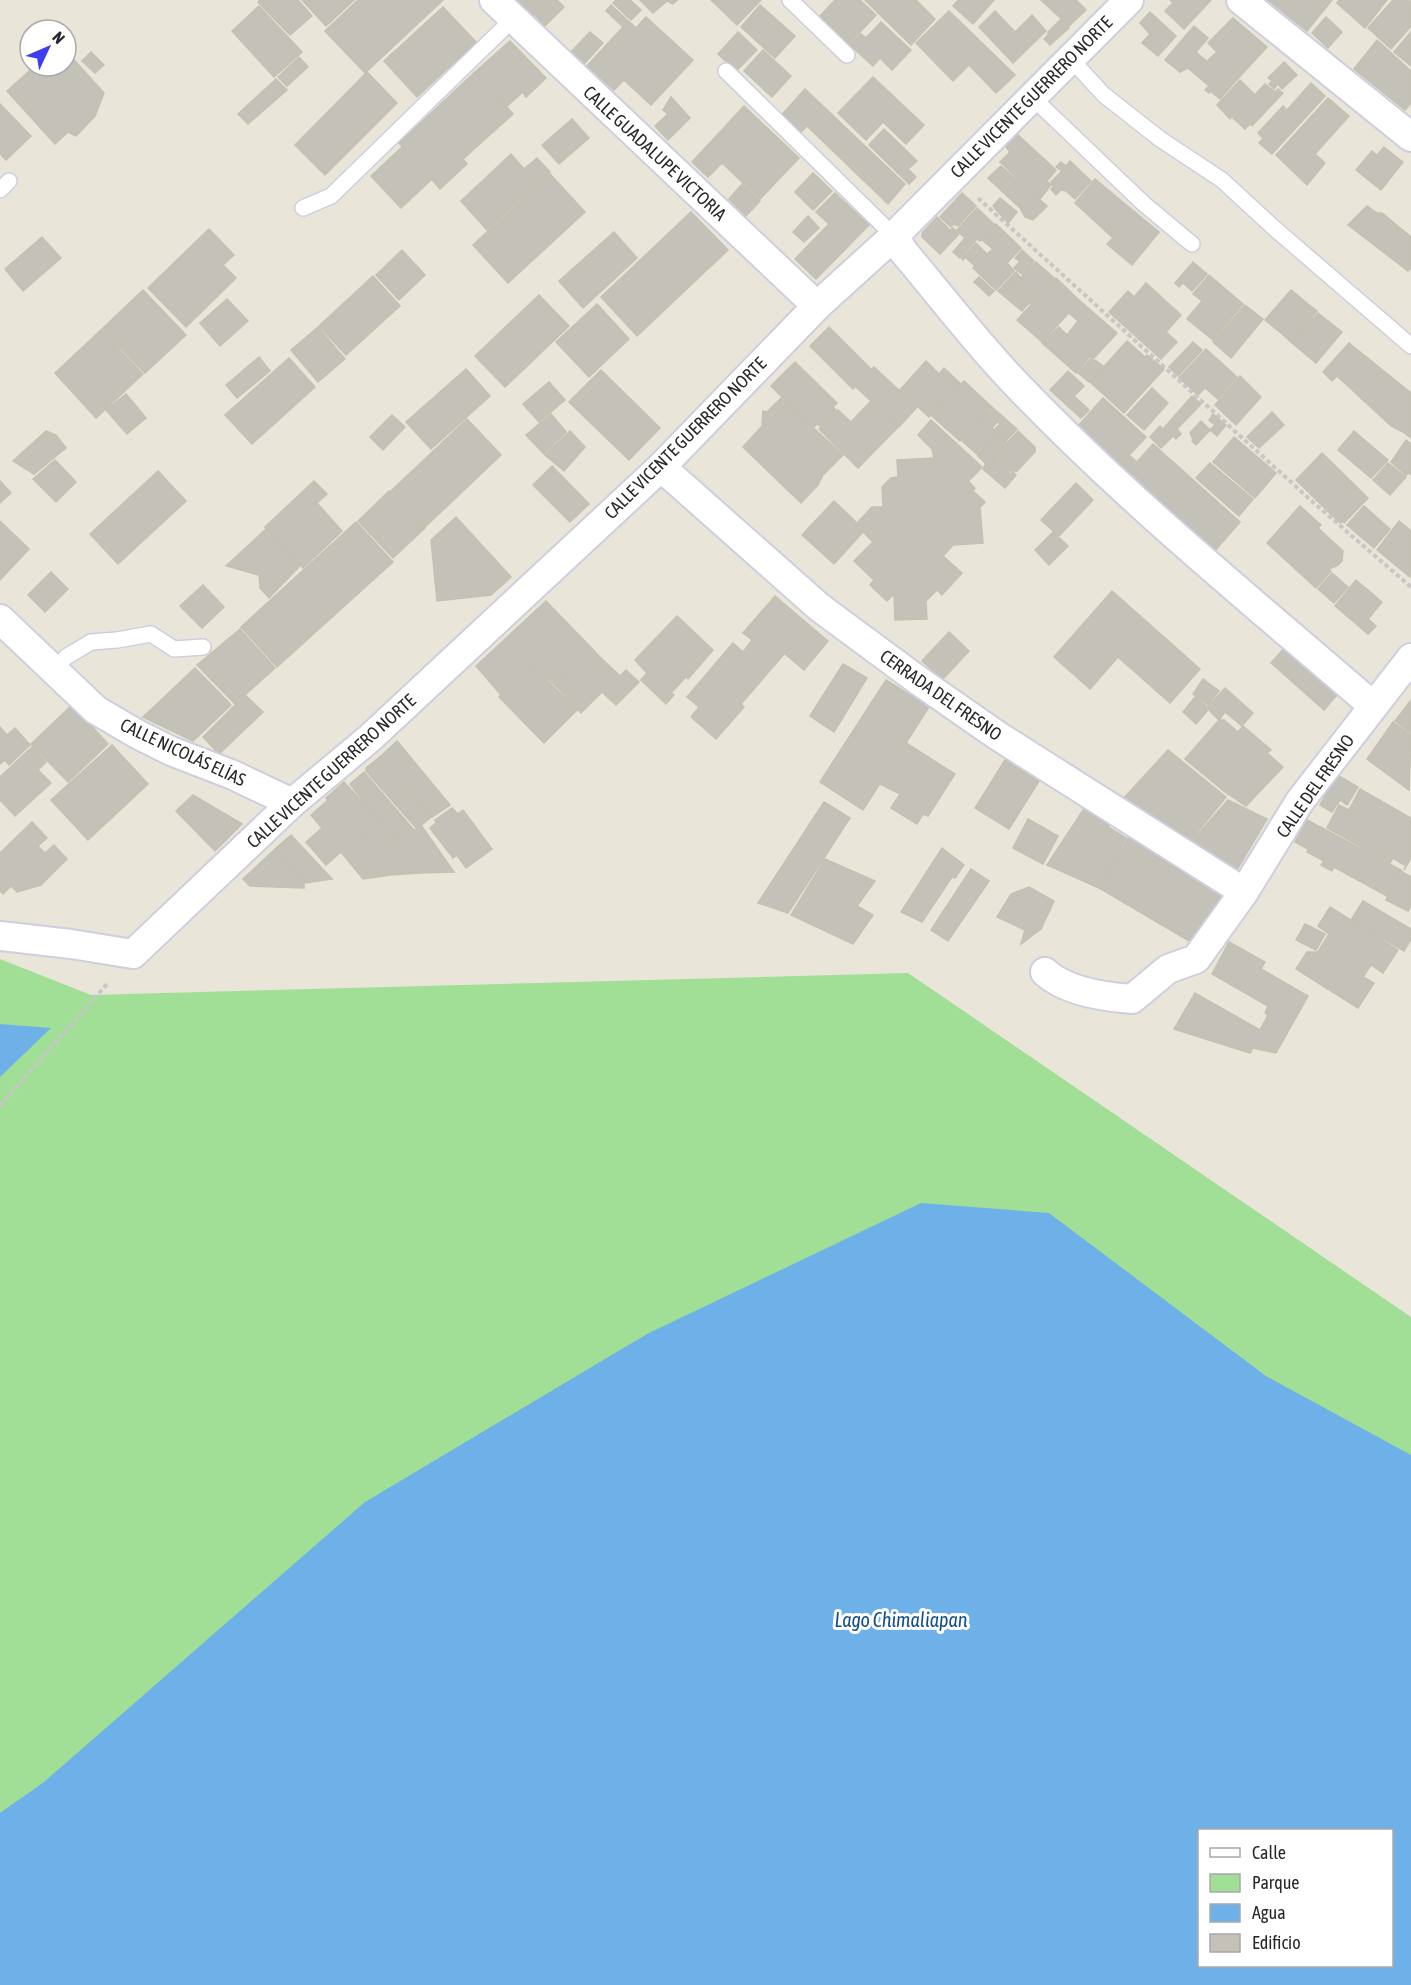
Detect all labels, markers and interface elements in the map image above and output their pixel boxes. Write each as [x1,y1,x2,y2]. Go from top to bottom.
street label: CALLE VICENTE GUERRERO NORTE [946,12,1116,182]
north arrow [18,18,78,78]
text: N [49,28,69,47]
street label: CALLE GUADALUPE VICTORIA [579,81,731,225]
street label: CALLE VICENTE GUERRERO NORTE [600,353,770,523]
street label: CERRADA DEL FRESNO [876,645,1006,745]
street label: CALLE VICENTE GUERRERO NORTE [242,689,420,852]
street label: CALLE NICOLÁS ELÍAS [117,714,249,790]
street label: CALLE DEL FRESNO [1272,731,1358,841]
water label: Lago Chimaliapan [835,1608,968,1631]
legend [1198,1829,1393,1967]
text: Calle [1252,1842,1286,1863]
text: Parque [1252,1872,1300,1893]
text: Agua [1252,1902,1286,1923]
text: Edificio [1252,1932,1301,1953]

